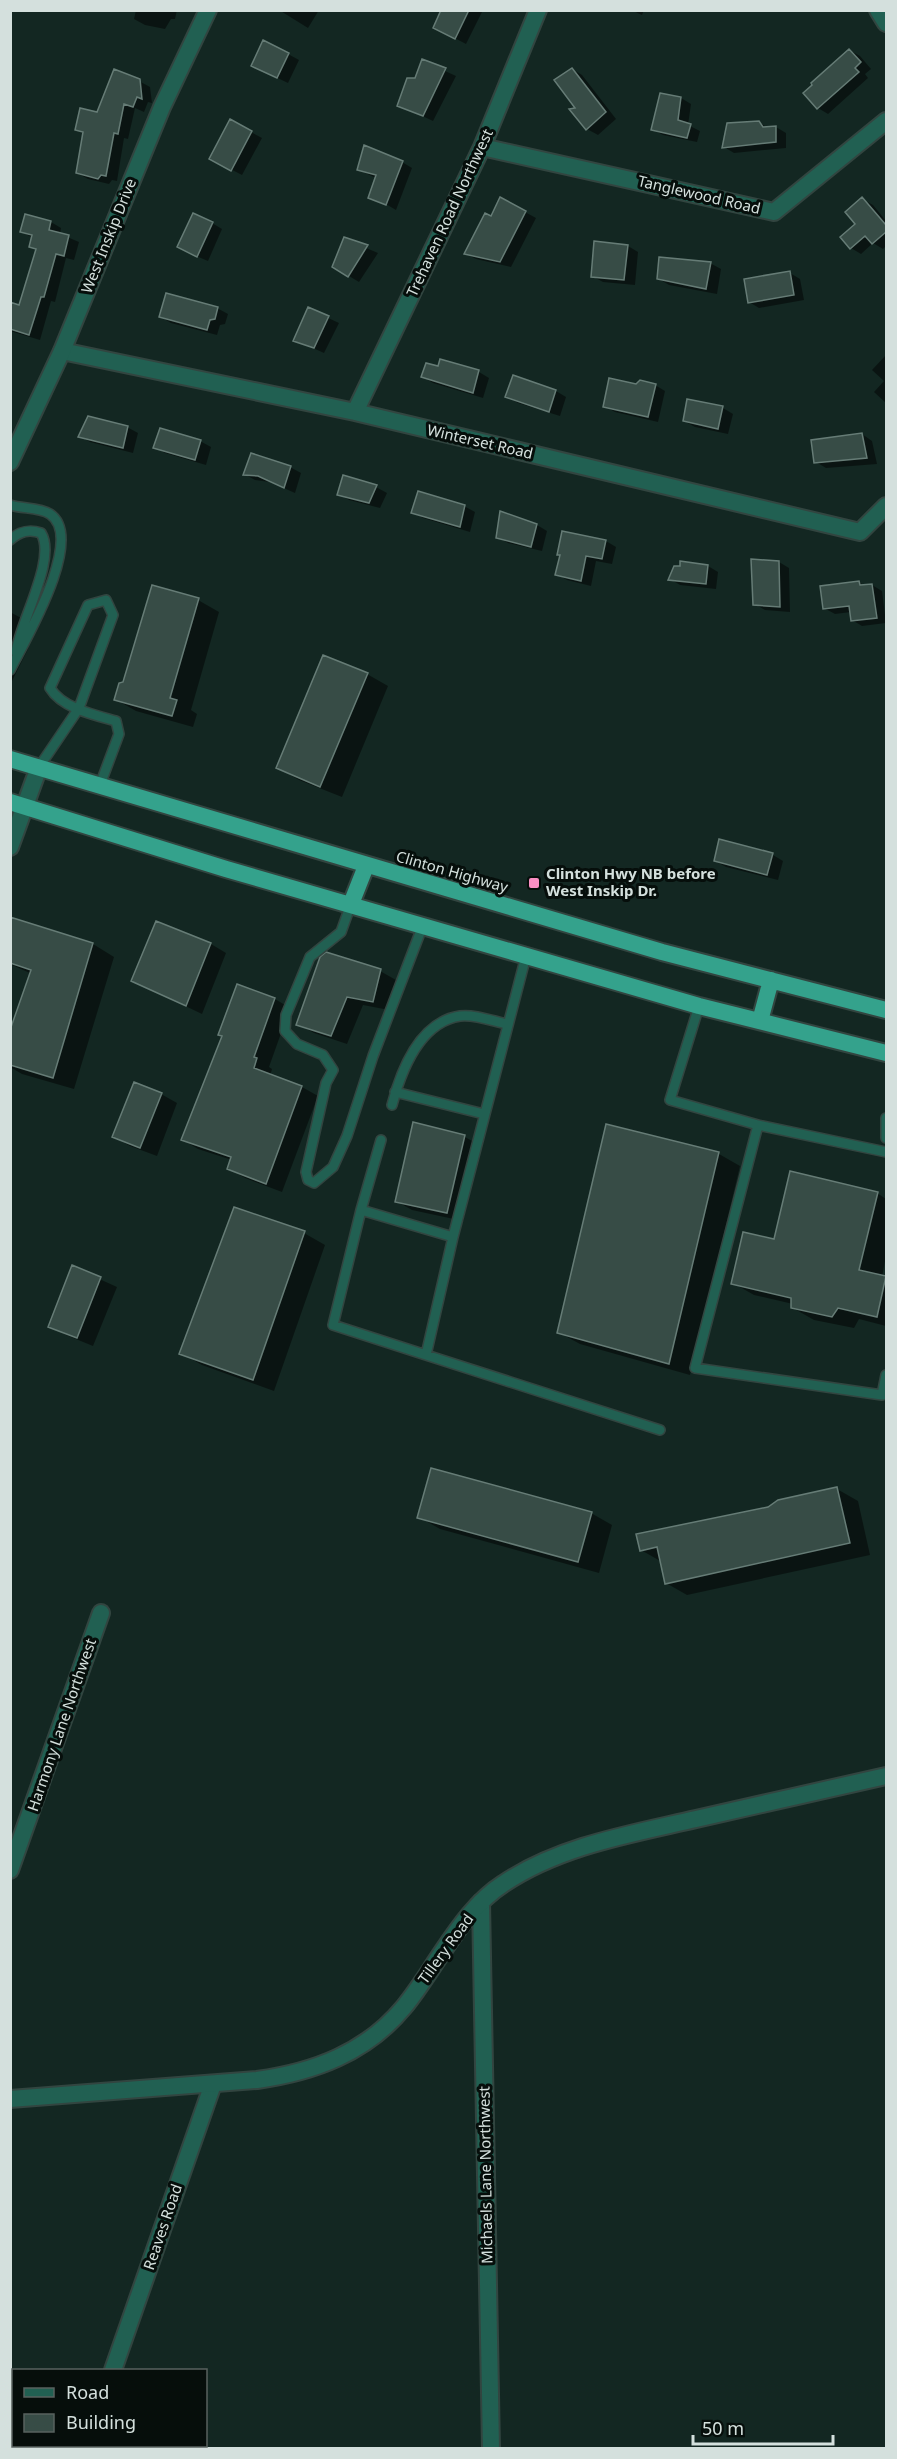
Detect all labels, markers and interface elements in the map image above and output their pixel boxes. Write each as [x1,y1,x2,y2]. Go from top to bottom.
street label: Trehaven Road Northwest [401,125,497,300]
street label: Tanglewood Road [636,170,762,218]
street label: West Inskip Drive [76,175,140,296]
street label: Winterset Road [425,419,535,463]
street label: Clinton Highway [394,846,511,897]
place label: Clinton Hwy NB before West Inskip Dr. [546,863,716,900]
marker: Clinton Hwy NB before West Inskip Dr. [527,876,541,890]
street label: Harmony Lane Northwest [22,1635,100,1814]
street label: Tillery Road [413,1909,477,1988]
street label: Michaels Lane Northwest [473,2085,497,2264]
street label: Reaves Road [138,2181,186,2272]
legend [12,2369,207,2447]
text: Road [66,2380,109,2404]
scale bar [693,2408,832,2446]
text: Building [66,2410,136,2434]
text: 50 m [702,2416,744,2440]

